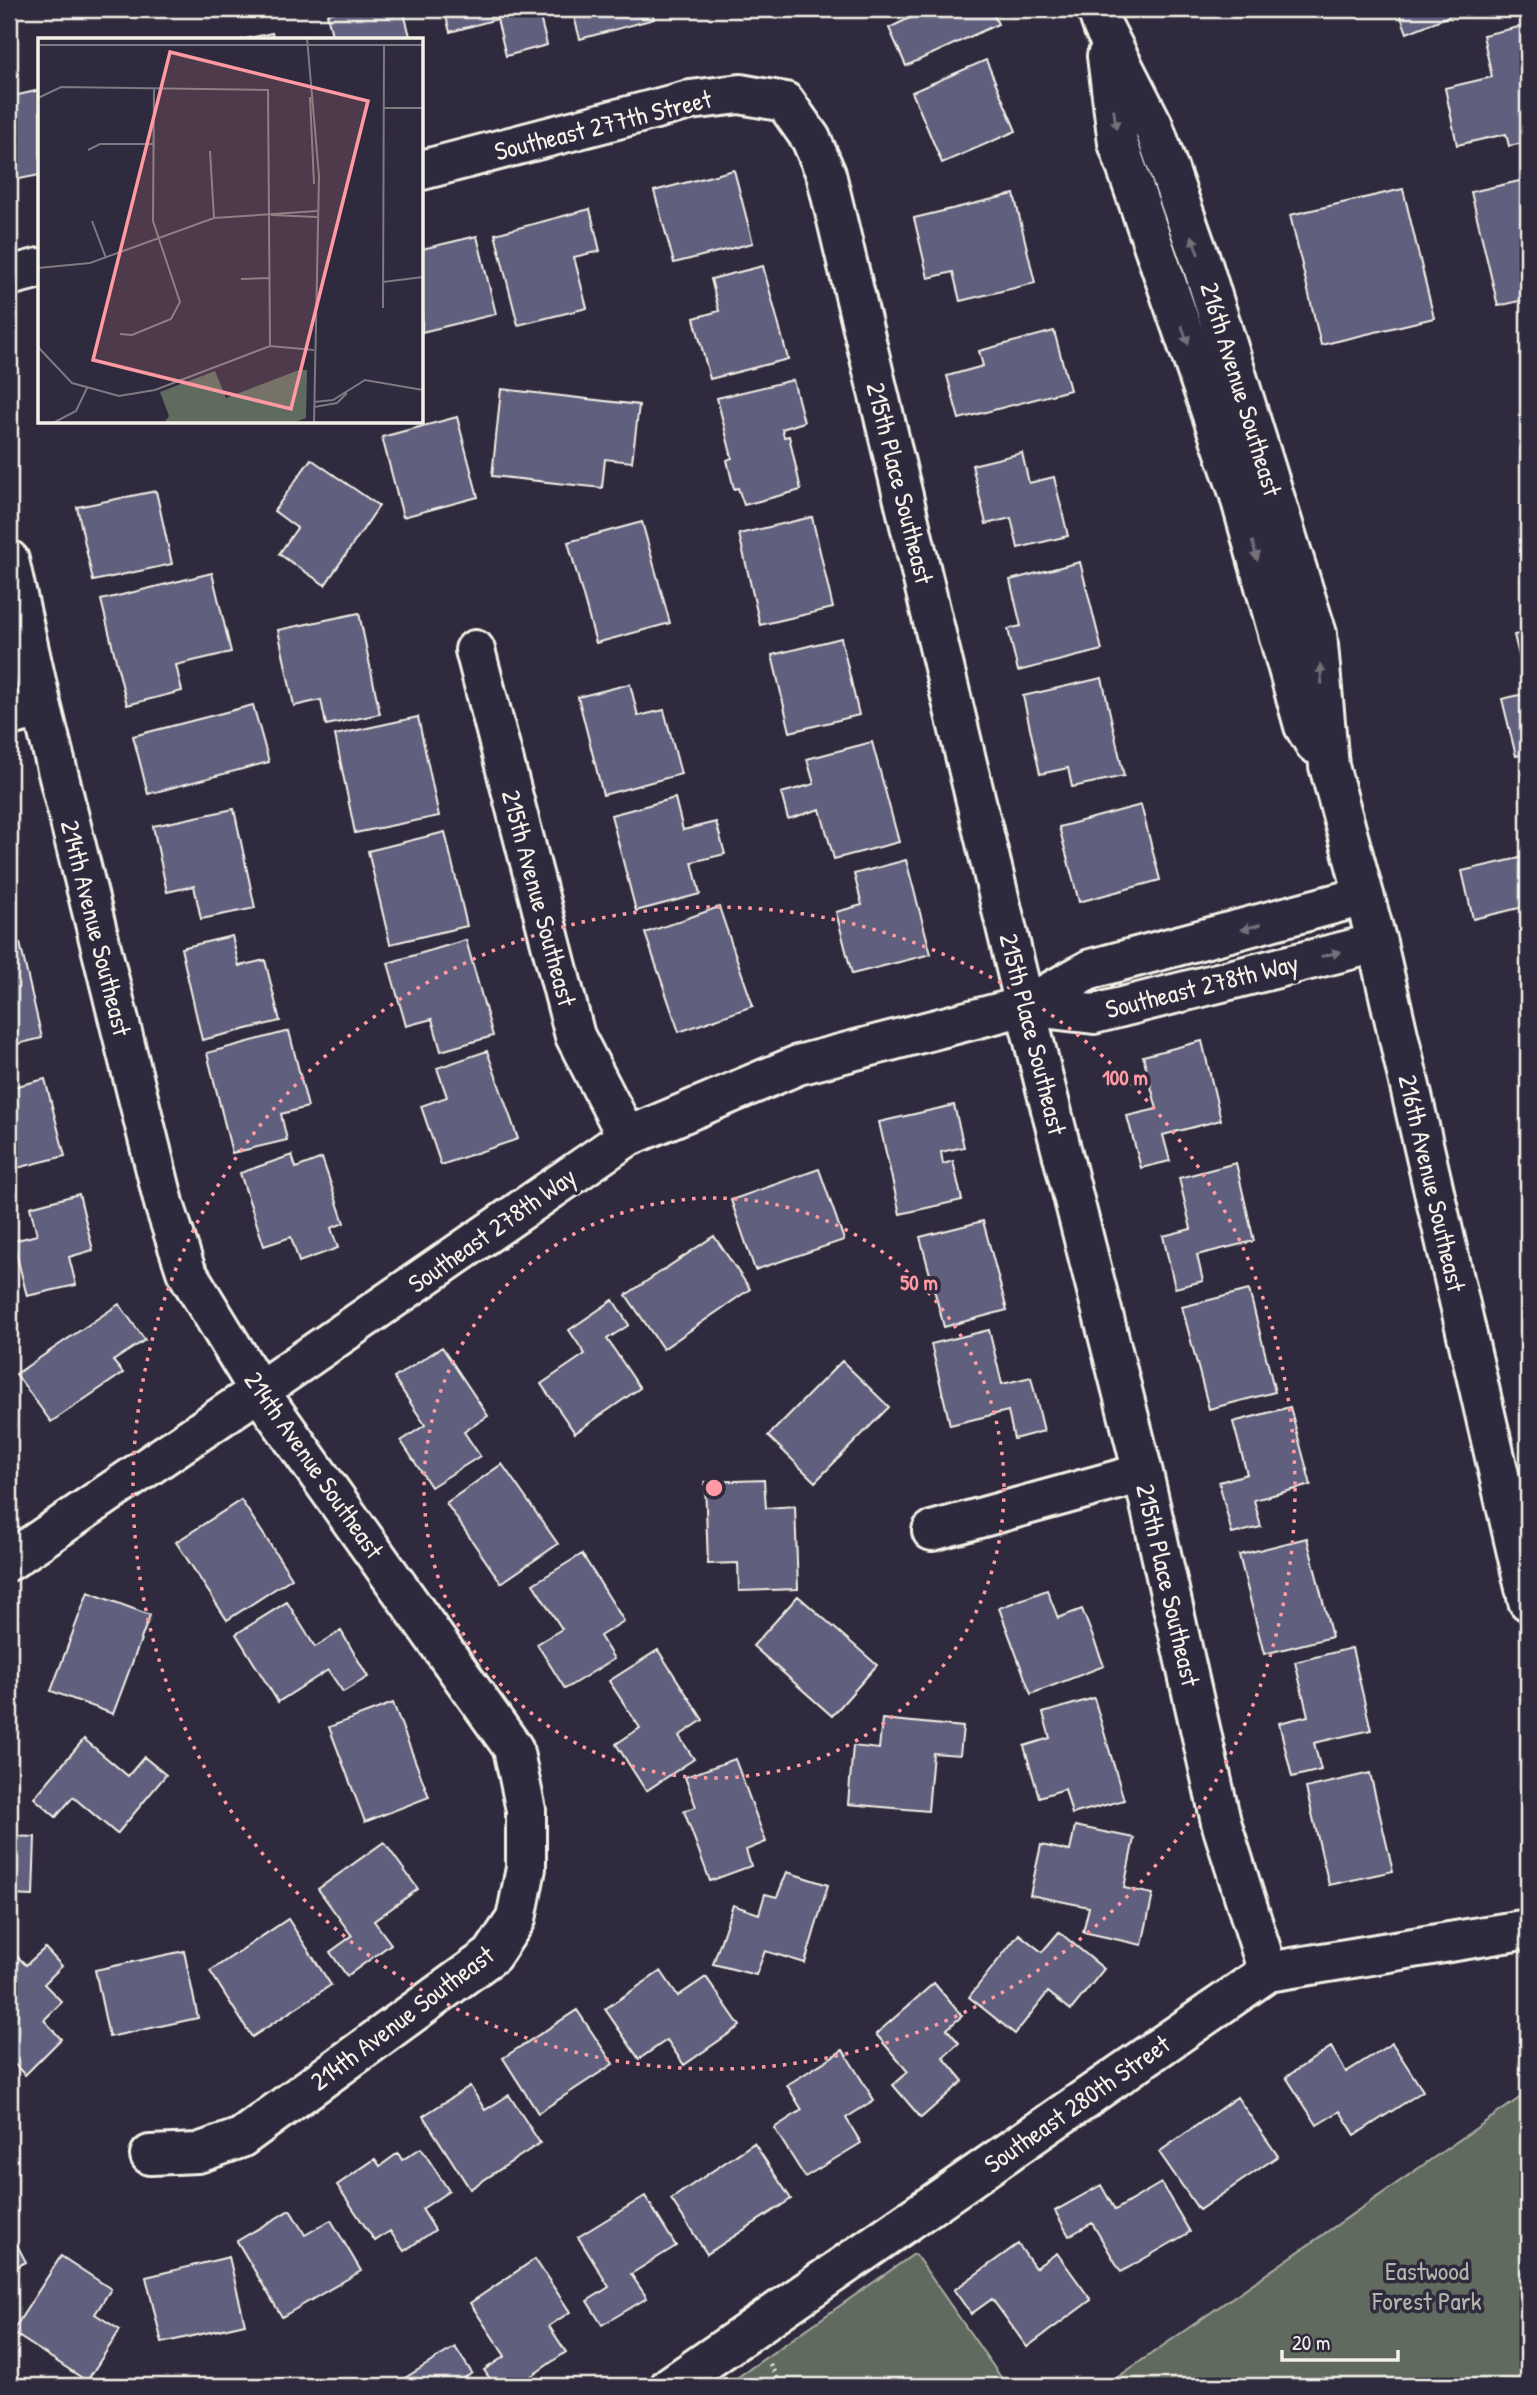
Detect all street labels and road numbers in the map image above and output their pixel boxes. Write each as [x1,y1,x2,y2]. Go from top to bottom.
street label: Southeast 277th Street [491,80,716,168]
street label: 216th Avenue Southeast [1192,278,1291,501]
street label: 215th Place Southeast [859,378,943,588]
street label: 215th Avenue Southeast [494,786,585,1011]
street label: 214th Avenue Southeast [53,816,140,1040]
street label: 215th Place Southeast [992,929,1076,1139]
street label: Southeast 278th Way [1102,945,1302,1026]
street label: 216th Avenue Southeast [1390,1071,1475,1296]
street label: Southeast 278th Way [401,1159,583,1301]
street label: 214th Avenue Southeast [237,1364,393,1566]
street label: 215th Place Southeast [1128,1480,1209,1691]
street label: 214th Avenue Southeast [303,1936,501,2098]
street label: Southeast 280th Street [977,2026,1178,2181]

